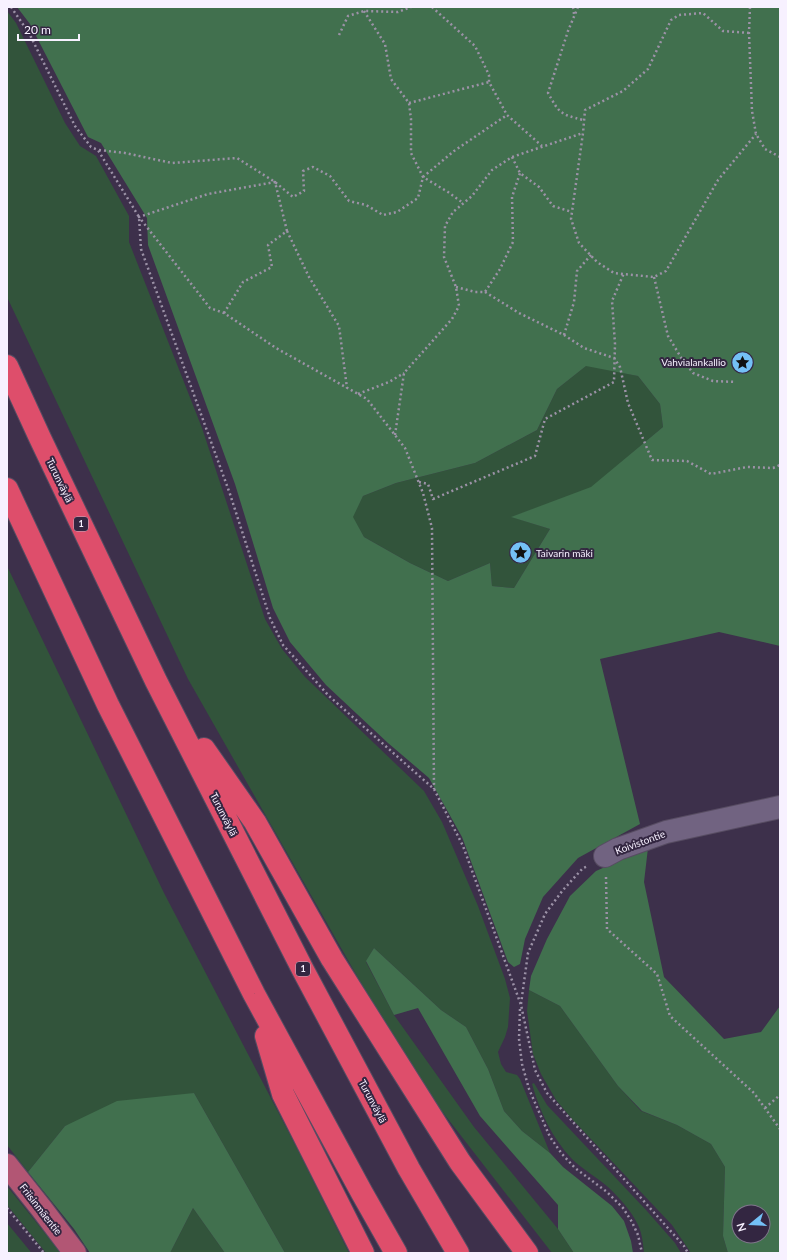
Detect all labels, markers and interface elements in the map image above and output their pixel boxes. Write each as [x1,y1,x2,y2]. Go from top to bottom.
scale bar [18,16,79,42]
text: 20 m [24,22,51,37]
place icon: Vahvialankallio [729,349,755,375]
place label: Vahvialankallio [661,356,726,368]
street label: Turunväylä [44,456,76,504]
road number: 1 [74,517,88,531]
place icon: Taivarin mäki [508,540,534,566]
place label: Taivarin mäki [536,547,593,559]
street label: Turunväylä [208,790,240,838]
street label: Koivistontie [613,827,667,857]
road number: 1 [296,962,310,976]
street label: Turunväylä [357,1077,389,1125]
street label: Friisinmäentie [17,1181,65,1237]
north arrow [731,1204,771,1244]
text: N [734,1221,749,1233]

